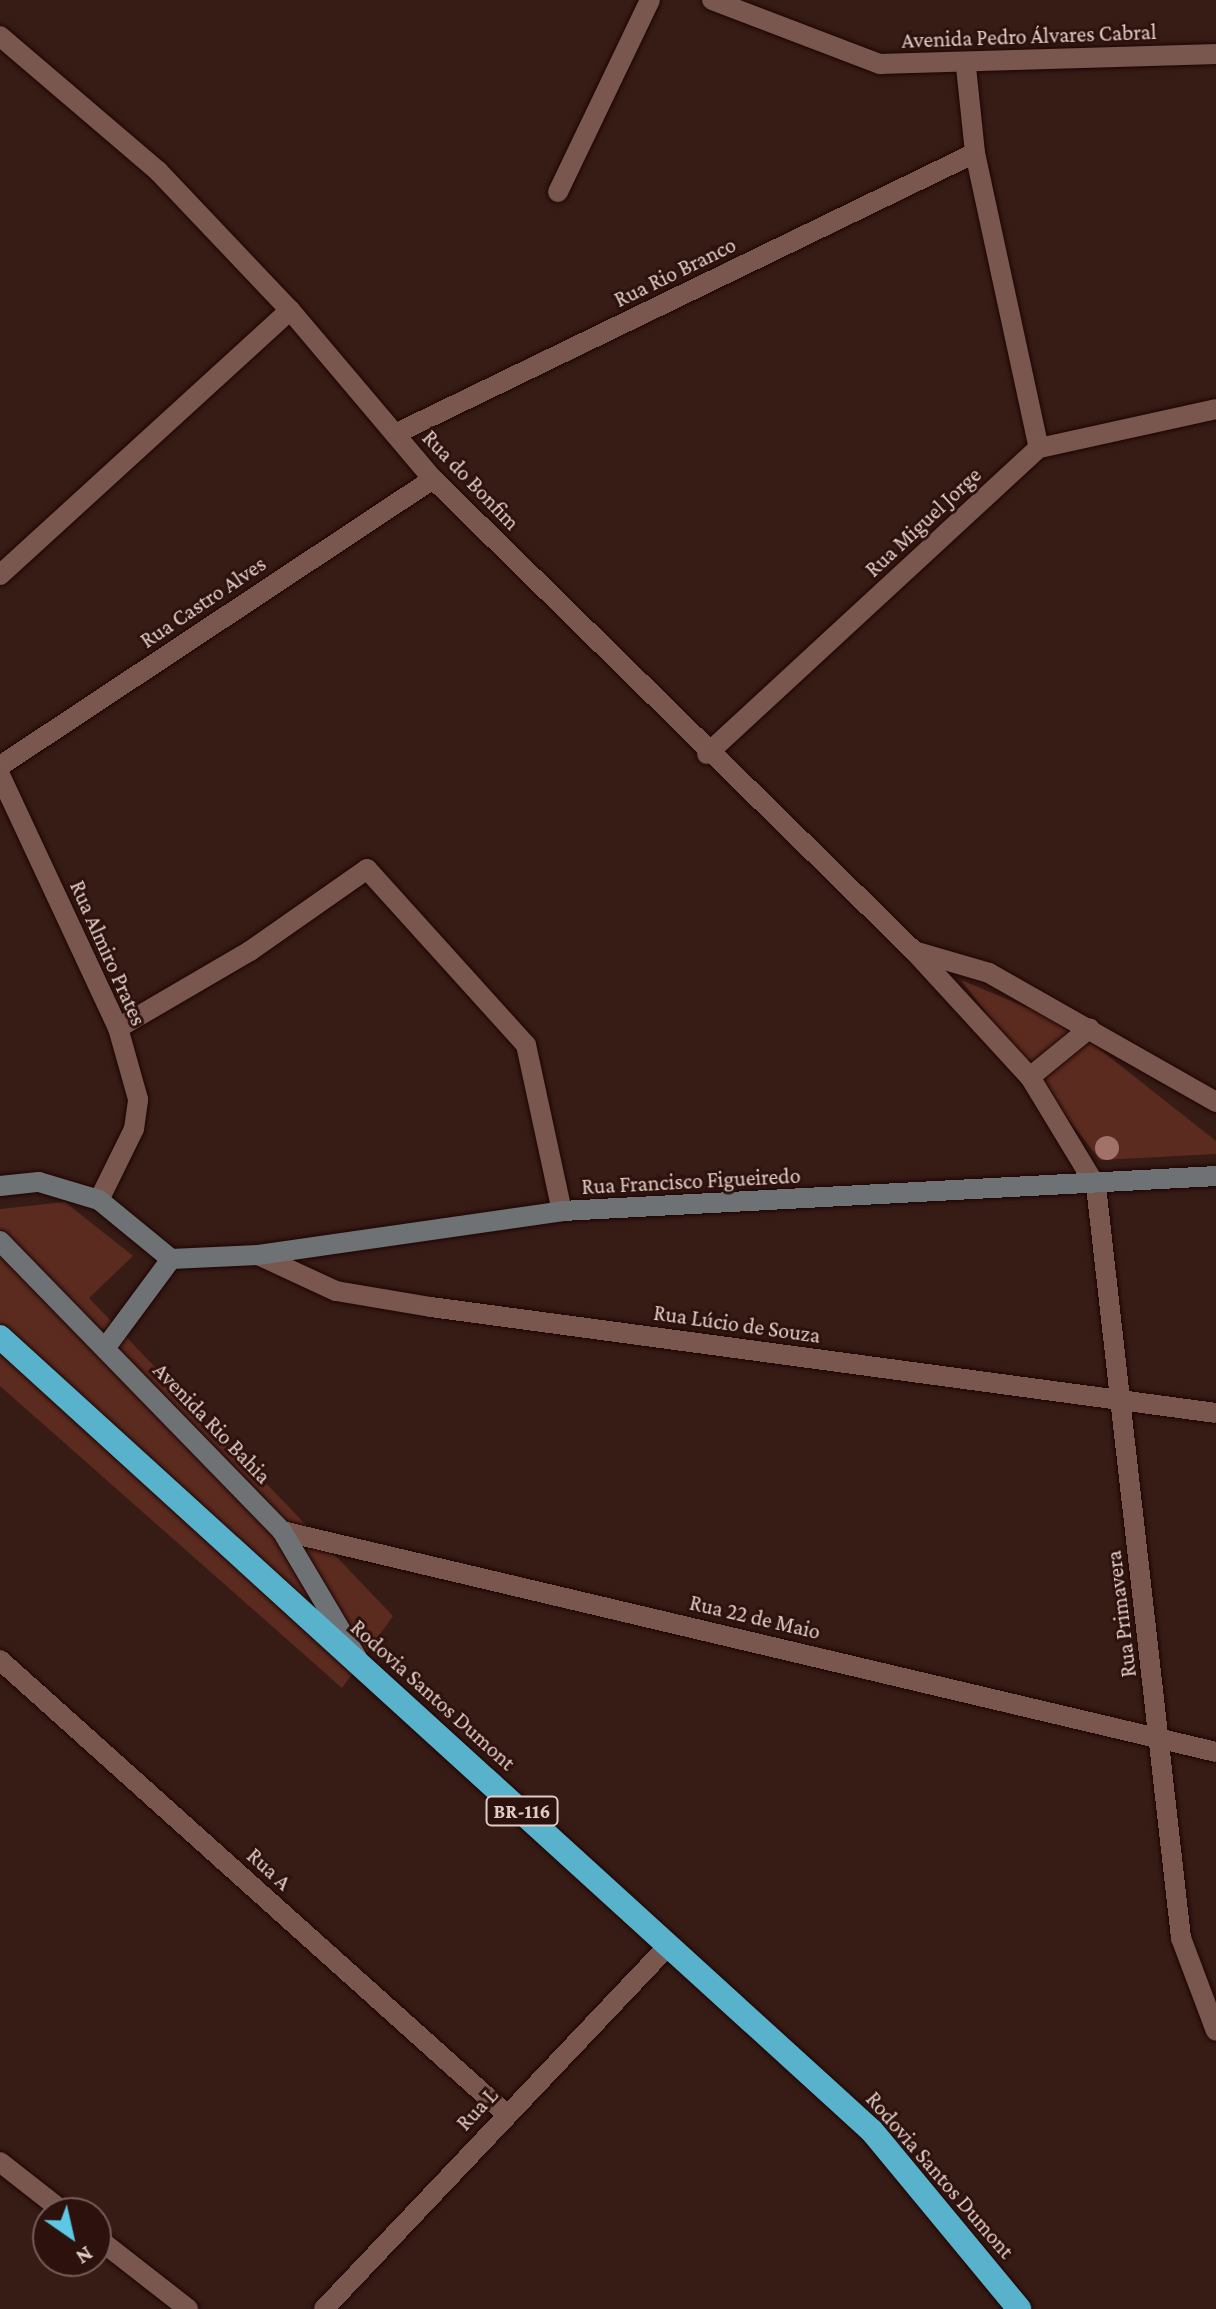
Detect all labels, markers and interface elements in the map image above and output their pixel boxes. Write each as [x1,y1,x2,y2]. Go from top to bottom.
street label: Avenida Pedro Álvares Cabral [901,18,1157,54]
street label: Rua Rio Branco [610,231,740,313]
street label: Rua do Bonfim [417,425,525,535]
street label: Rua Miguel Jorge [860,462,986,582]
street label: Rua Castro Alves [135,550,271,654]
street label: Rua Almiro Prates [64,876,152,1030]
street label: Rua Francisco Figueiredo [581,1162,801,1200]
street label: Rua Lúcio de Souza [652,1299,822,1349]
street label: Avenida Rio Bahia [148,1357,276,1489]
street label: Rua Primavera [1100,1549,1142,1679]
street label: Rua 22 de Maio [687,1589,823,1645]
street label: Rodovia Santos Dumont [345,1614,521,1776]
road number: BR-116 [484,1795,560,1827]
street label: Rua A [241,1842,297,1896]
street label: Rua L [451,2082,503,2136]
street label: Rodovia Santos Dumont [860,2086,1020,2264]
north arrow [32,2197,112,2277]
text: N [71,2241,98,2270]

